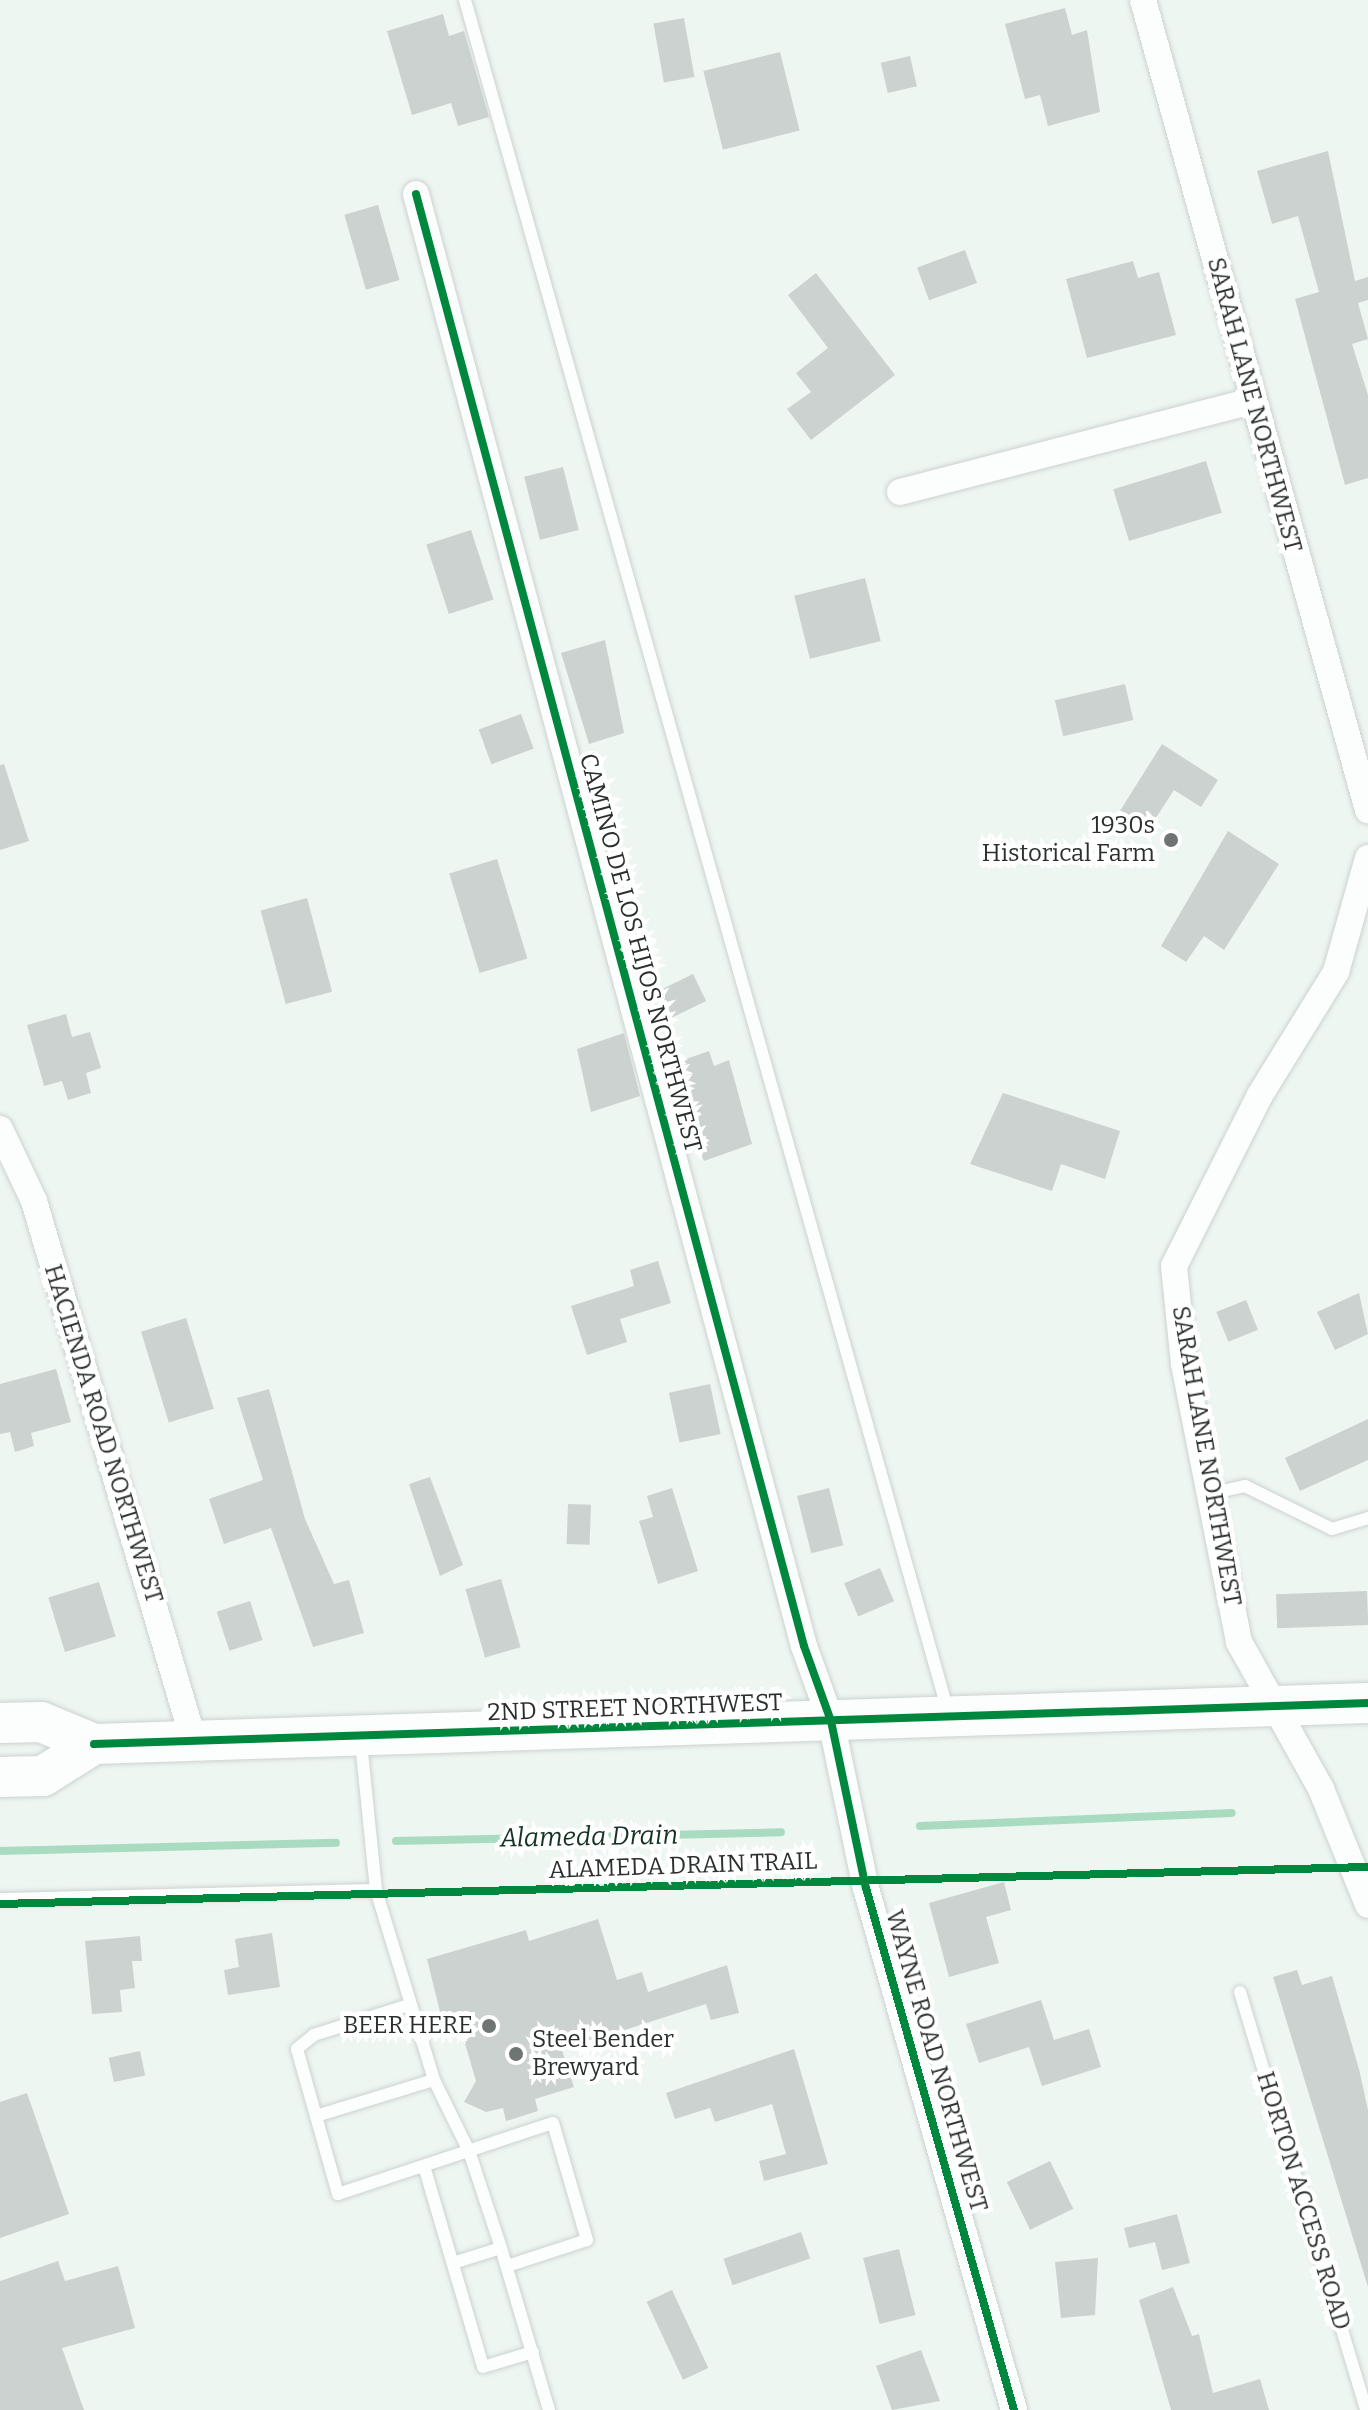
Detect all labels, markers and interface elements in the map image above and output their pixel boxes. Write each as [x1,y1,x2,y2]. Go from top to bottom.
street label: SARAH LANE NORTHWEST [1201,254,1307,556]
street label: CAMINO DE LOS HIJOS NORTHWEST [573,751,707,1155]
place label: 1930s Historical Farm [982,812,1155,868]
marker: 1930s Historical Farm [1162,831,1180,849]
street label: HACIENDA ROAD NORTHWEST [38,1261,168,1607]
street label: SARAH LANE NORTHWEST [1165,1304,1247,1608]
street label: 2ND STREET NORTHWEST [487,1688,783,1728]
water label: Alameda Drain [500,1820,678,1854]
street label: ALAMEDA DRAIN TRAIL [548,1847,818,1885]
street label: WAYNE ROAD NORTHWEST [879,1907,993,2215]
place label: BEER HERE [343,2012,473,2040]
marker: BEER HERE [480,2017,498,2035]
place label: Steel Bender Brewyard [532,2026,674,2082]
marker: Steel Bender Brewyard [507,2045,525,2063]
street label: HORTON ACCESS ROAD [1250,2068,1356,2334]

